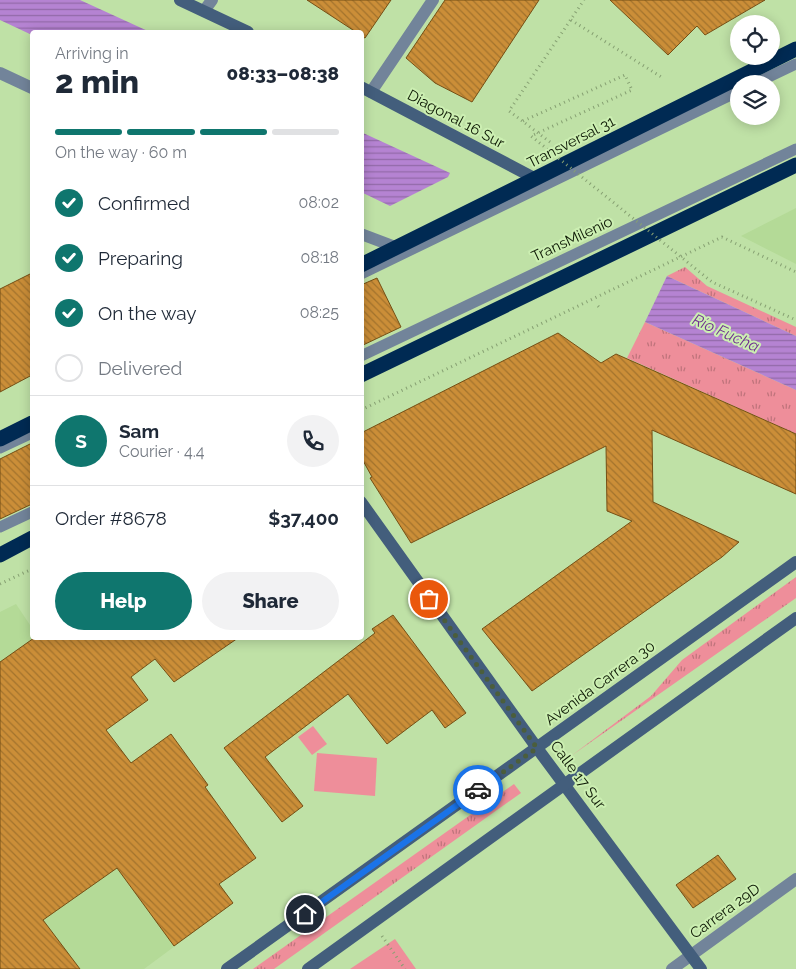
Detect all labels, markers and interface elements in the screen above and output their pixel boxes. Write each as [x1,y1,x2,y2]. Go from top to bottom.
map controls [730,15,780,125]
button: locate [730,15,780,65]
text: Arriving in [55,44,129,63]
text: 08:33–08:38 [227,62,339,84]
text: 2 min [55,63,139,100]
button: layers [730,75,780,125]
street label: Diagonal 16 Sur [404,86,508,152]
street label: Transversal 31 [524,112,618,172]
text: On the way · 60 m [55,143,187,162]
icon: check [55,189,83,217]
text: Confirmed [98,192,190,214]
text: 08:02 [299,193,339,212]
street label: TransMilenio [529,212,615,266]
icon: check [55,244,83,272]
text: Preparing [98,247,183,269]
text: 08:18 [300,248,339,267]
icon: check [55,299,83,327]
text: On the way [98,302,197,324]
text: 08:25 [300,303,339,322]
water label: Río Fucha [690,310,763,356]
text: Delivered [98,357,182,379]
button: phone [287,415,339,467]
text: Sam [119,420,159,442]
text: S [75,430,87,452]
text: Courier · 4.4 [119,442,204,461]
text: Order #8678 [55,507,167,529]
text: $37,400 [268,507,339,529]
button: Help [55,572,192,630]
button: Share [202,572,339,630]
pin [408,578,450,620]
icon: bag [415,585,443,613]
street label: Avenida Carrera 30 [542,637,658,729]
street label: Calle 17 Sur [547,737,610,813]
courier [453,765,503,815]
icon: car [464,776,492,804]
street label: Carrera 29D [686,879,764,942]
pin [284,893,326,935]
icon: home [291,900,319,928]

